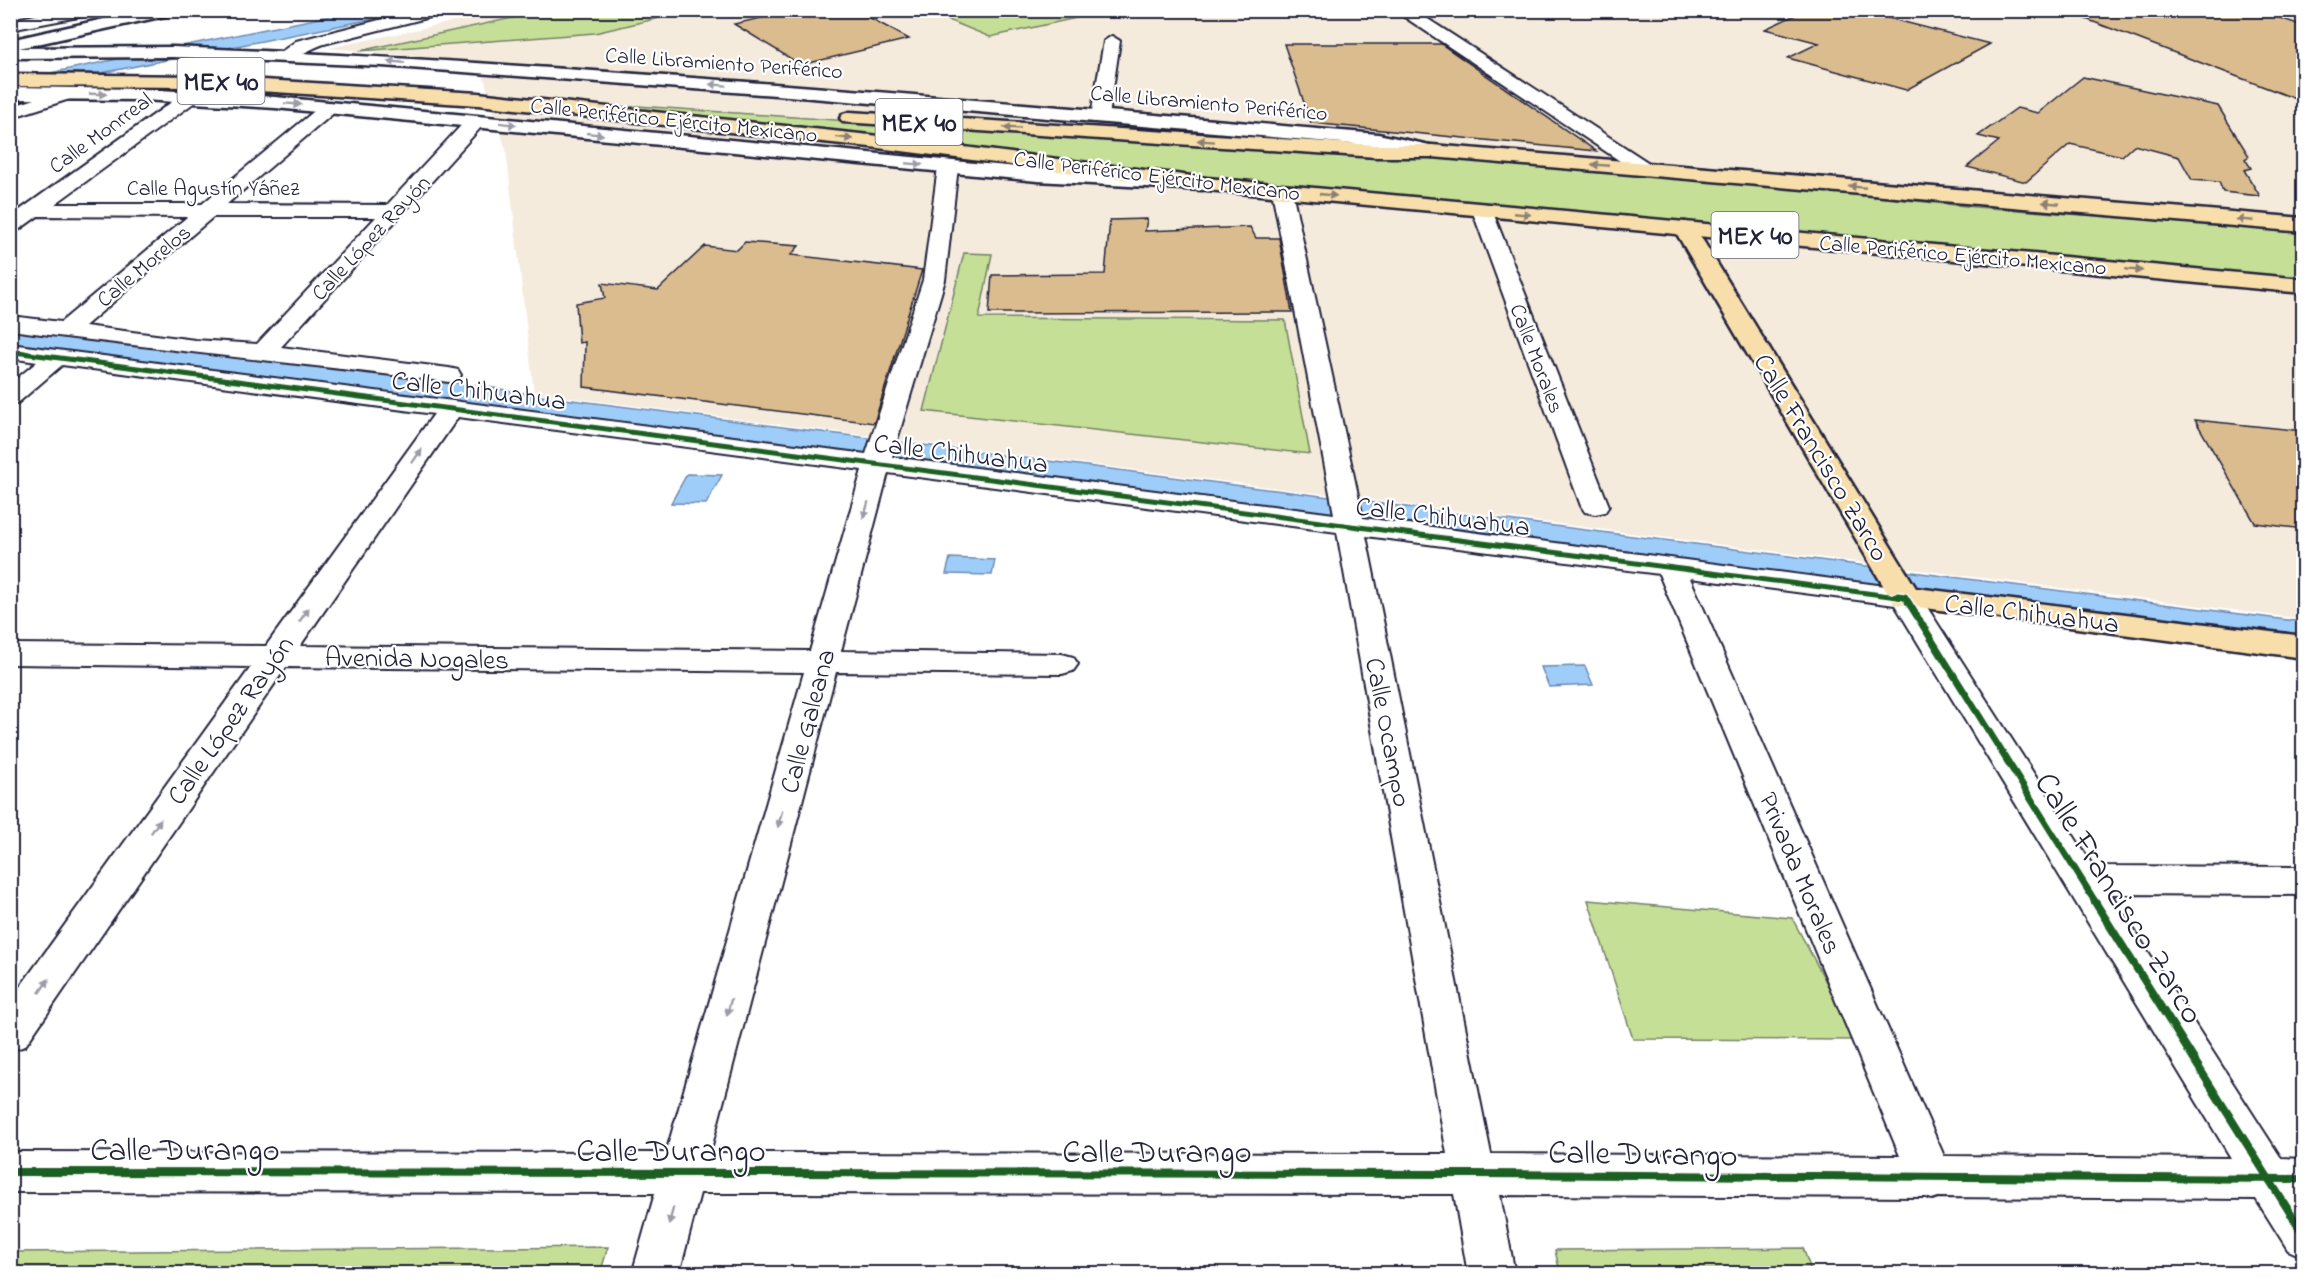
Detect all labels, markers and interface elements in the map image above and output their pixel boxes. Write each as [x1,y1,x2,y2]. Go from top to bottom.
street label: Calle Libramiento Periférico [604,41,844,89]
one-way arrow [387,57,406,67]
road number: MEX 40 [178,58,264,104]
street label: Calle Libramiento Periférico [1089,79,1329,131]
one-way arrow [708,80,727,90]
street label: Calle Monrreal [43,86,160,183]
one-way arrow [88,89,107,99]
street label: Calle Periférico Ejército Mexicano [529,91,819,153]
one-way arrow [283,99,302,109]
road number: MEX 40 [876,99,962,145]
one-way arrow [498,119,517,129]
one-way arrow [1002,123,1021,132]
one-way arrow [585,129,604,139]
one-way arrow [835,133,854,143]
one-way arrow [1197,136,1216,145]
street label: Calle Periférico Ejército Mexicano [1012,145,1302,211]
one-way arrow [905,159,924,169]
one-way arrow [1590,160,1609,170]
street label: Calle López Rayón [305,169,440,310]
street label: Calle Agustín Yáñez [127,174,300,207]
one-way arrow [1847,182,1866,192]
one-way arrow [1318,190,1337,200]
one-way arrow [2041,199,2060,208]
one-way arrow [1512,209,1531,219]
road number: MEX 40 [1712,212,1798,258]
one-way arrow [2236,215,2255,225]
street label: Calle Morelos [91,218,199,316]
street label: Calle Periférico Ejército Mexicano [1818,228,2108,285]
one-way arrow [2125,265,2144,275]
street label: Calle Morales [1500,300,1571,418]
street label: Calle Francisco Zarco [1742,347,1898,570]
street label: Calle Chihuahua [389,362,568,423]
street label: Calle Chihuahua [871,425,1050,486]
one-way arrow [411,448,423,464]
street label: Calle Chihuahua [1353,488,1532,549]
one-way arrow [861,501,870,519]
street label: Calle Chihuahua [1942,585,2121,646]
one-way arrow [298,607,310,623]
street label: Calle López Rayón [159,629,305,814]
street label: Avenida Nogales [325,639,509,682]
street label: Calle Galeana [771,645,847,798]
street label: Calle Ocampo [1353,654,1420,810]
street label: Calle Francisco Zarco [2021,764,2215,1034]
street label: Privada Morales [1747,787,1850,961]
one-way arrow [775,810,785,829]
one-way arrow [150,818,161,834]
one-way arrow [38,978,50,994]
one-way arrow [723,998,733,1017]
street label: Calle Durango [90,1128,280,1176]
street label: Calle Durango [576,1129,766,1177]
street label: Calle Durango [1062,1130,1252,1178]
street label: Calle Durango [1548,1130,1738,1182]
one-way arrow [666,1207,676,1225]

